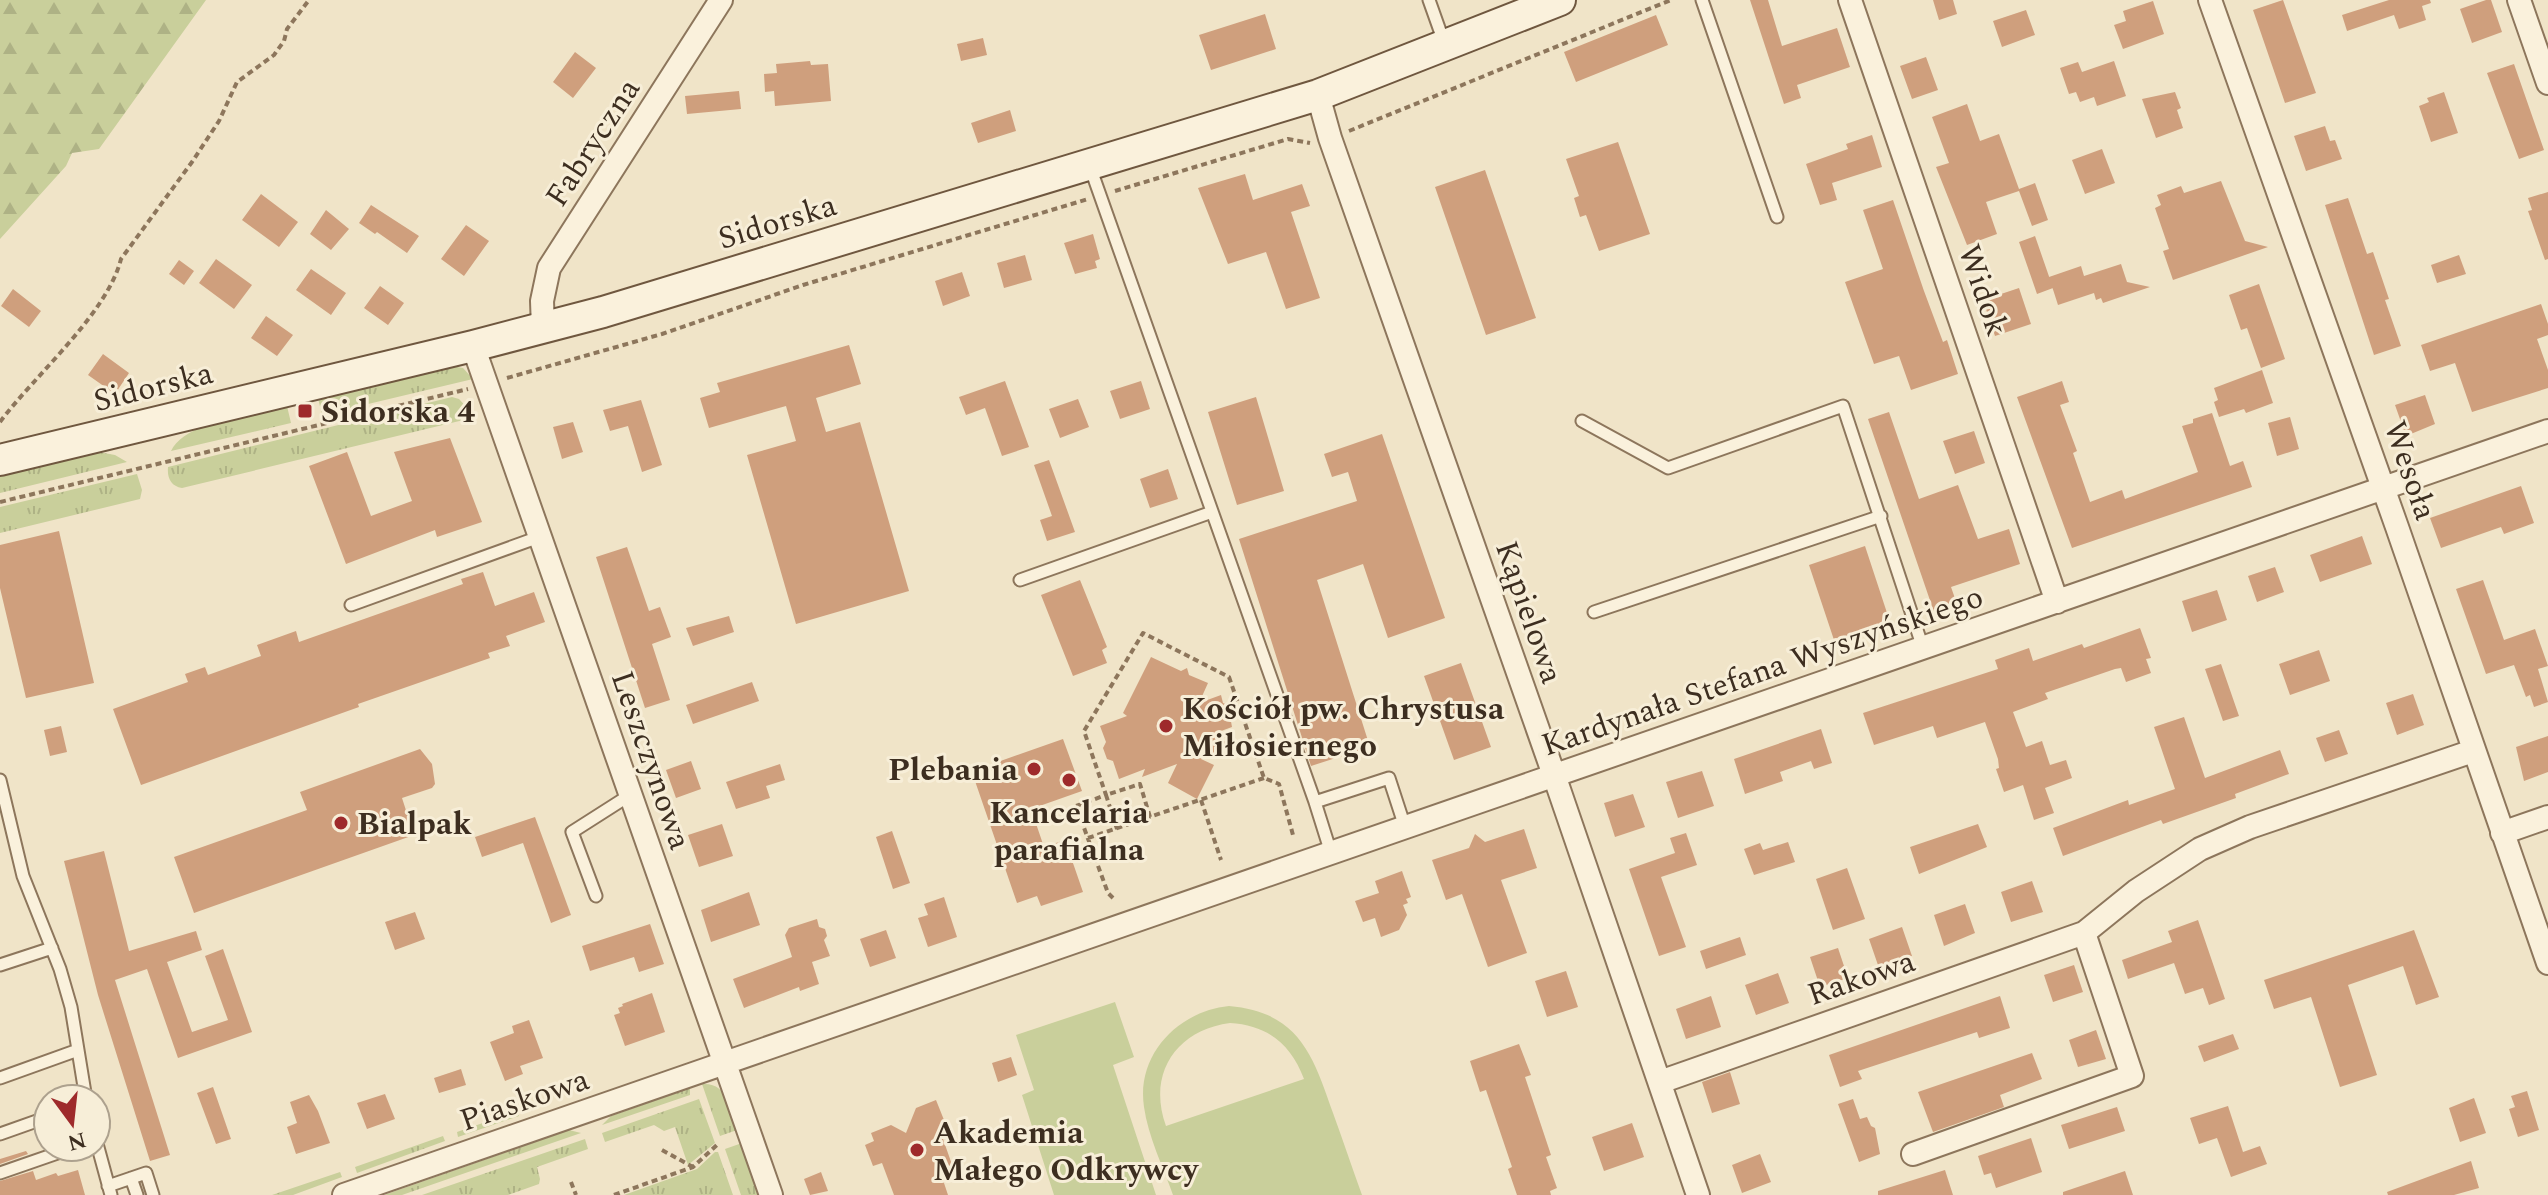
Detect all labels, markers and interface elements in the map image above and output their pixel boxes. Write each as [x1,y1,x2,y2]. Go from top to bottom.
street label: Fabryczna [533,68,654,217]
street label: Sidorska [712,181,843,264]
street label: Widok [1944,238,2021,343]
street label: Sidorska [88,349,219,426]
place label: Sidorska 4 [321,388,475,437]
marker: Sidorska 4 [296,402,314,420]
street label: Wesoła [2370,414,2450,527]
street label: Kąpielowa [1481,534,1576,691]
street label: Kardynała Stefana Wyszyńskiego [1535,573,1990,770]
street label: Leszczynowa [597,665,704,857]
place label: Kościół pw. Chrystusa Miłosiernego [1182,685,1505,771]
marker: Kościół pw. Chrystusa Miłosiernego [1157,717,1175,735]
place label: Plebania [888,746,1019,795]
marker: Plebania [1025,760,1043,778]
marker: Kancelaria parafialna [1060,771,1078,789]
place label: Kancelaria parafialna [989,789,1149,875]
place label: Bialpak [357,800,472,849]
marker: Bialpak [332,814,350,832]
street label: Rakowa [1801,937,1922,1020]
street label: Piaskowa [453,1055,596,1145]
north arrow [32,1083,112,1163]
place label: Akademia Małego Odkrywcy [933,1109,1200,1195]
text: N [64,1123,90,1159]
marker: Akademia Małego Odkrywcy [908,1141,926,1159]

